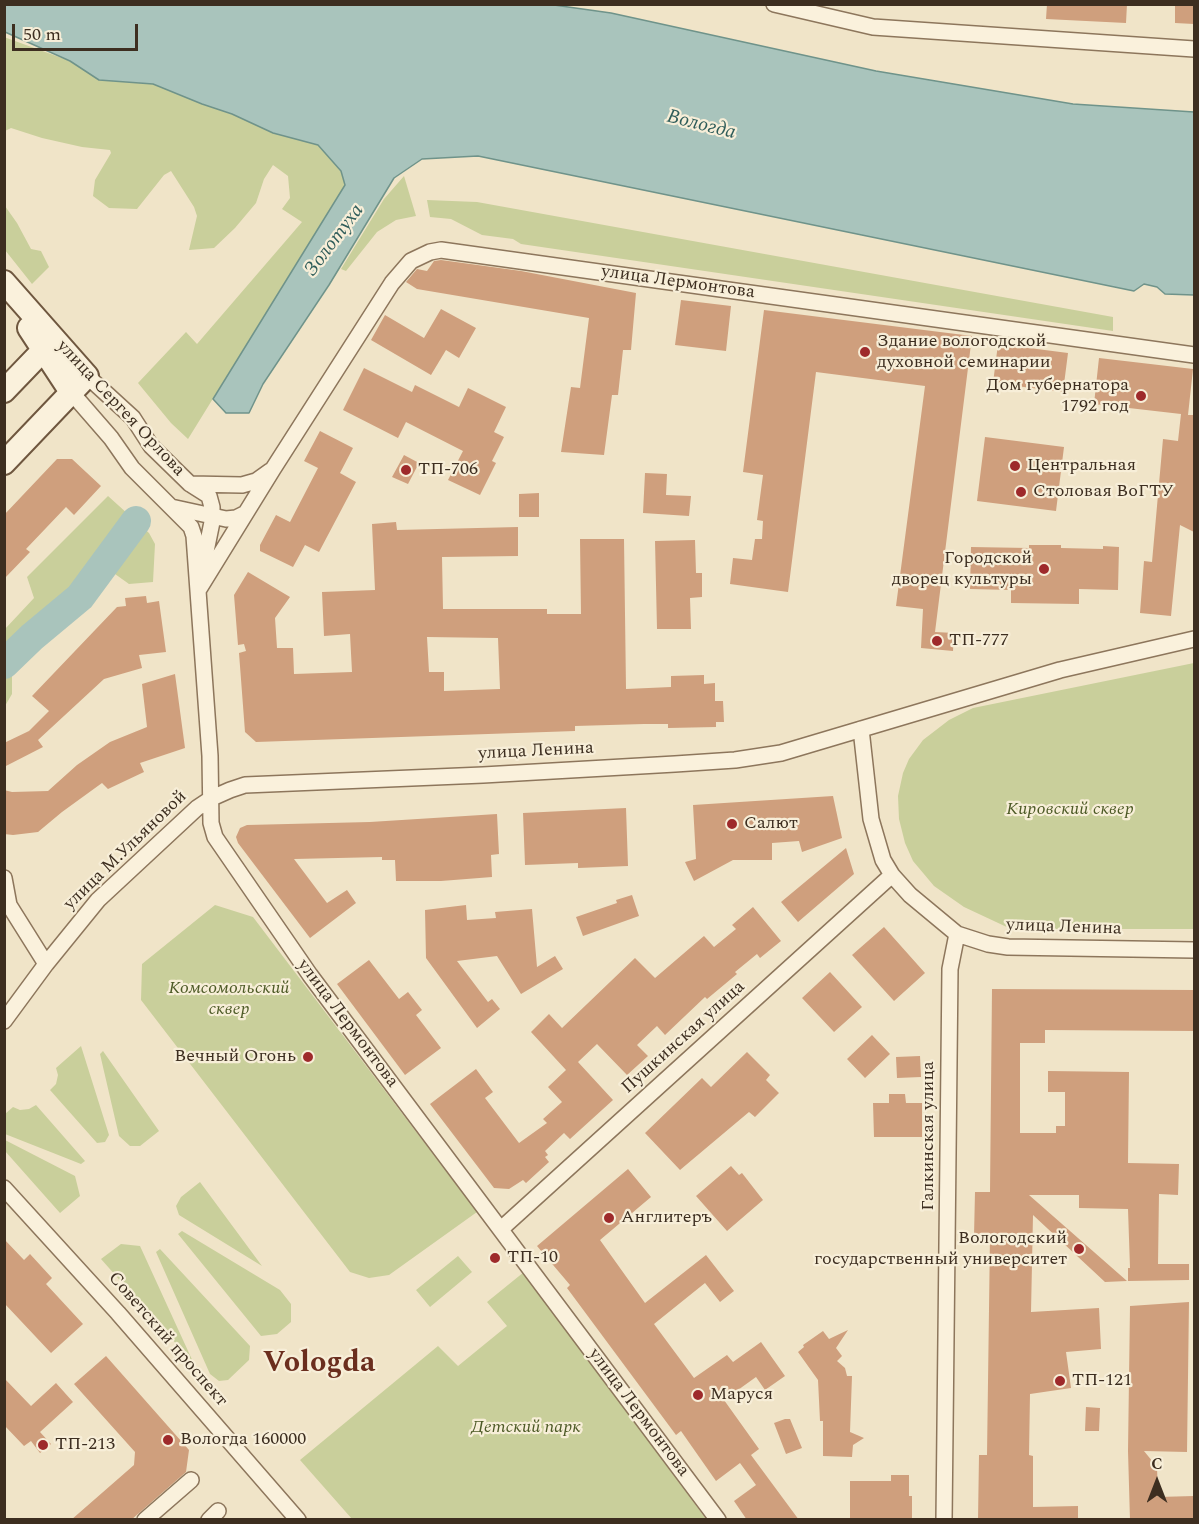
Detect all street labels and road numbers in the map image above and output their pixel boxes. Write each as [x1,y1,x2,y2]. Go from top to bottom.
street label: улица Лермонтова [600,262,756,304]
street label: улица Сергея Орлова [51,336,189,482]
street label: улица Ленина [478,738,594,766]
street label: улица М.Ульяновой [60,787,192,915]
street label: улица Ленина [1006,915,1122,941]
street label: улица Лермонтова [292,956,402,1092]
street label: Пушкинская улица [618,977,750,1099]
street label: Галкинская улица [918,1061,940,1211]
street label: Советский проспект [103,1268,231,1412]
street label: улица Лермонтова [583,1345,693,1481]

